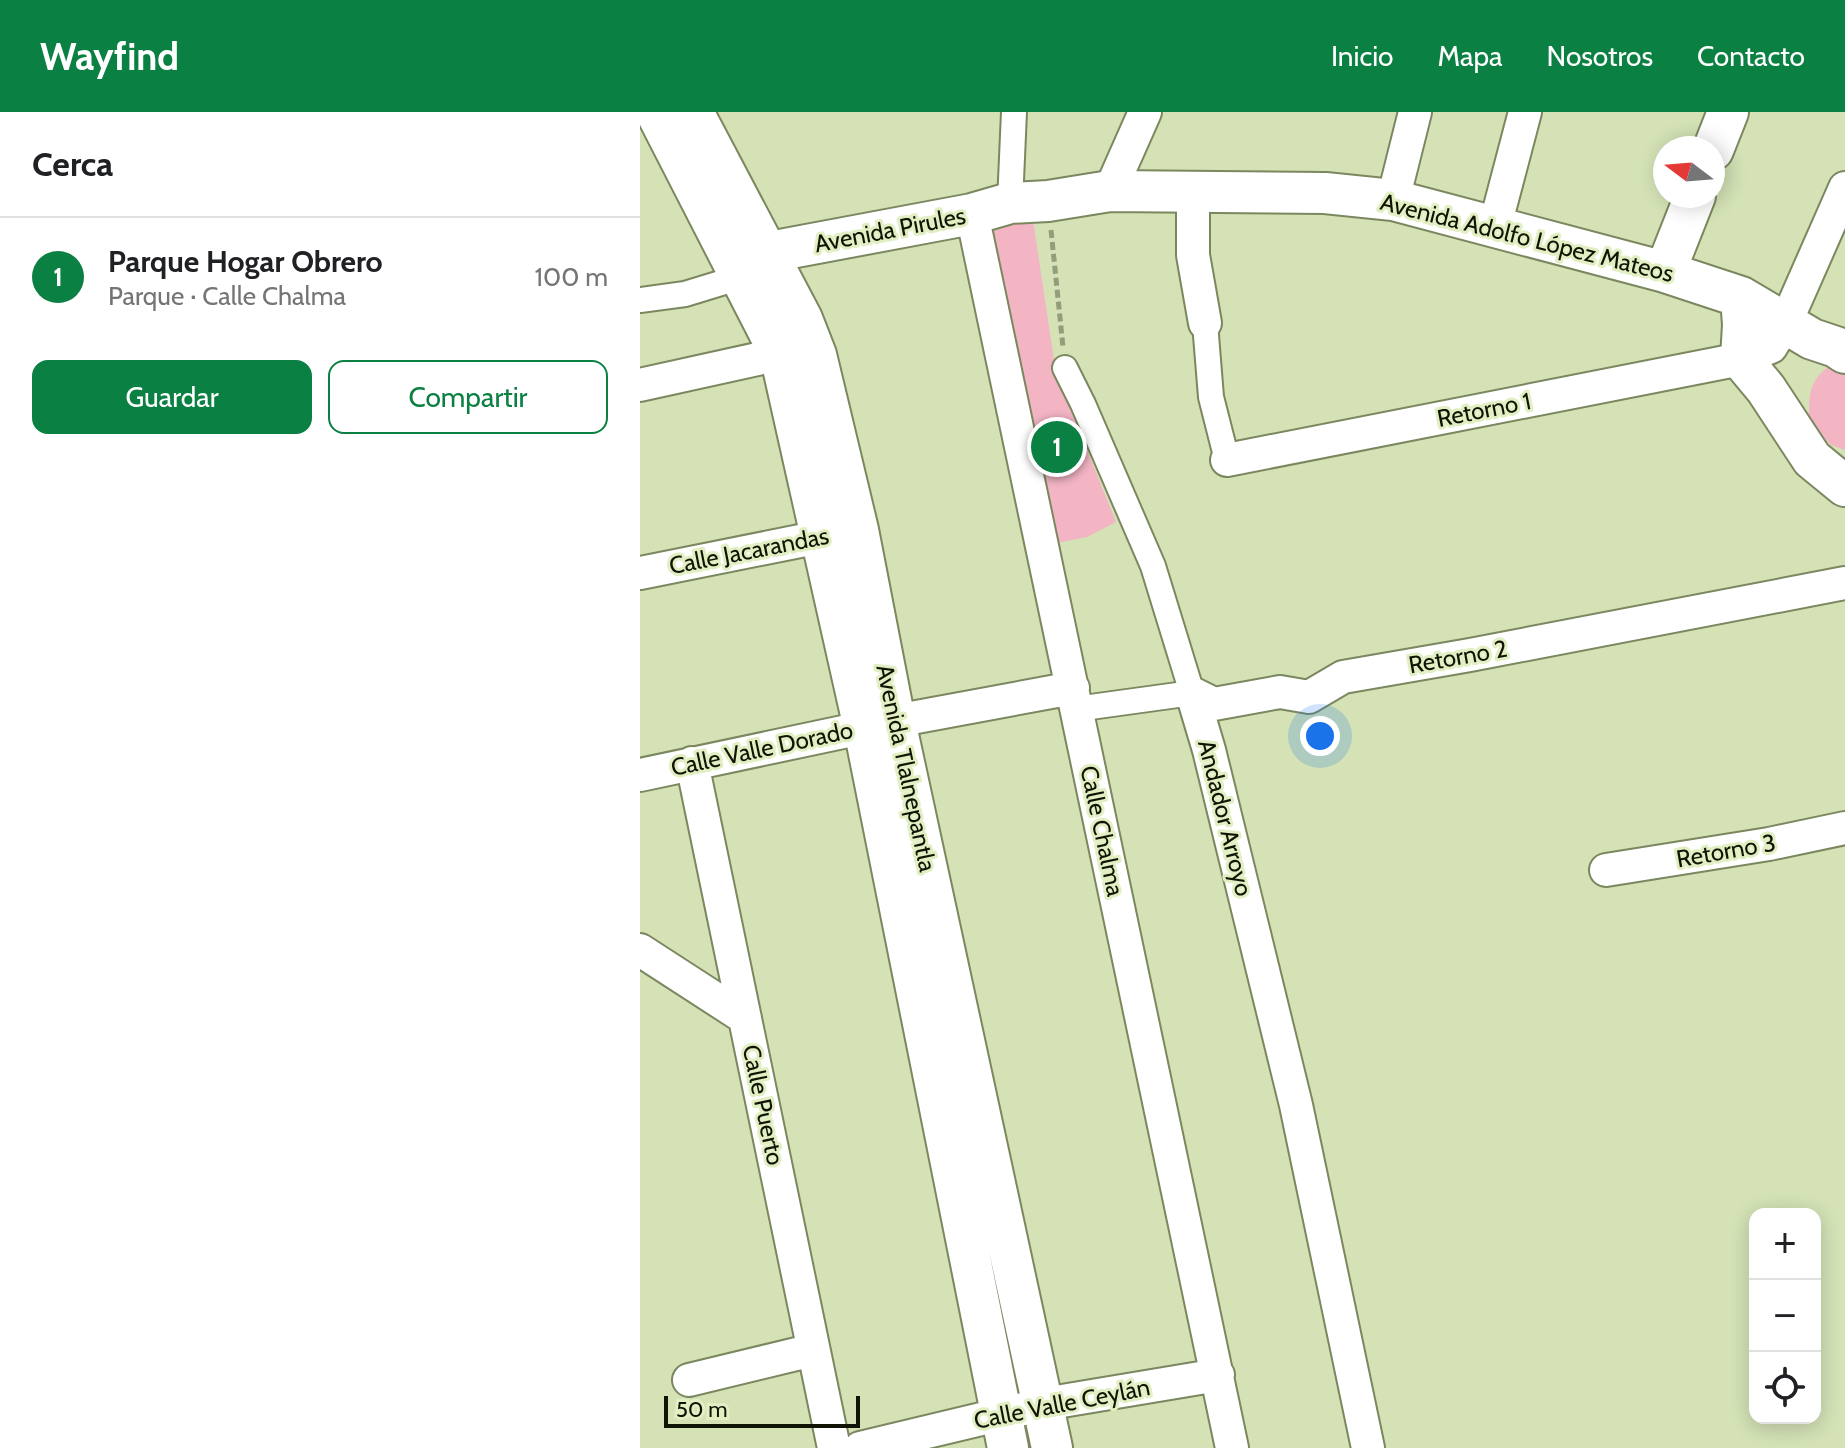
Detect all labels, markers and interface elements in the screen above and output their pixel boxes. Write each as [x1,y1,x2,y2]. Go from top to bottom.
text: Wayfind [40,33,179,80]
text: Inicio [1331,39,1394,73]
text: Mapa [1438,39,1503,73]
text: Nosotros [1547,39,1653,73]
text: Contacto [1697,39,1805,73]
north arrow [1653,136,1725,208]
text: Cerca [32,143,113,185]
street label: Avenida Adolfo López Mateos [1378,187,1677,288]
street label: Avenida Pirules [812,201,968,258]
text: Parque Hogar Obrero [108,243,383,280]
text: 1 [53,261,63,293]
text: 100 m [535,261,608,293]
text: Parque · Calle Chalma [108,280,346,312]
button: Guardar [32,360,312,434]
button: Compartir [328,360,608,434]
street label: Retorno 1 [1435,386,1533,433]
pin: 1 [1031,417,1083,477]
street label: Calle Jacarandas [667,521,831,580]
street label: Retorno 2 [1406,634,1510,679]
street label: Avenida Tlalnepantla [870,662,943,875]
street label: Calle Valle Dorado [668,715,856,782]
your location [1300,716,1340,756]
street label: Andador Arroyo [1192,737,1259,899]
street label: Calle Chalma [1075,763,1131,899]
street label: Retorno 3 [1674,828,1778,873]
street label: Calle Puerto [737,1042,790,1168]
map controls [1749,1208,1821,1424]
button: + [1749,1208,1821,1280]
button: − [1749,1280,1821,1352]
button: locate [1749,1352,1821,1424]
street label: Calle Valle Ceylán [971,1372,1152,1435]
scale bar [664,1392,860,1428]
text: 50 m [676,1396,728,1423]

